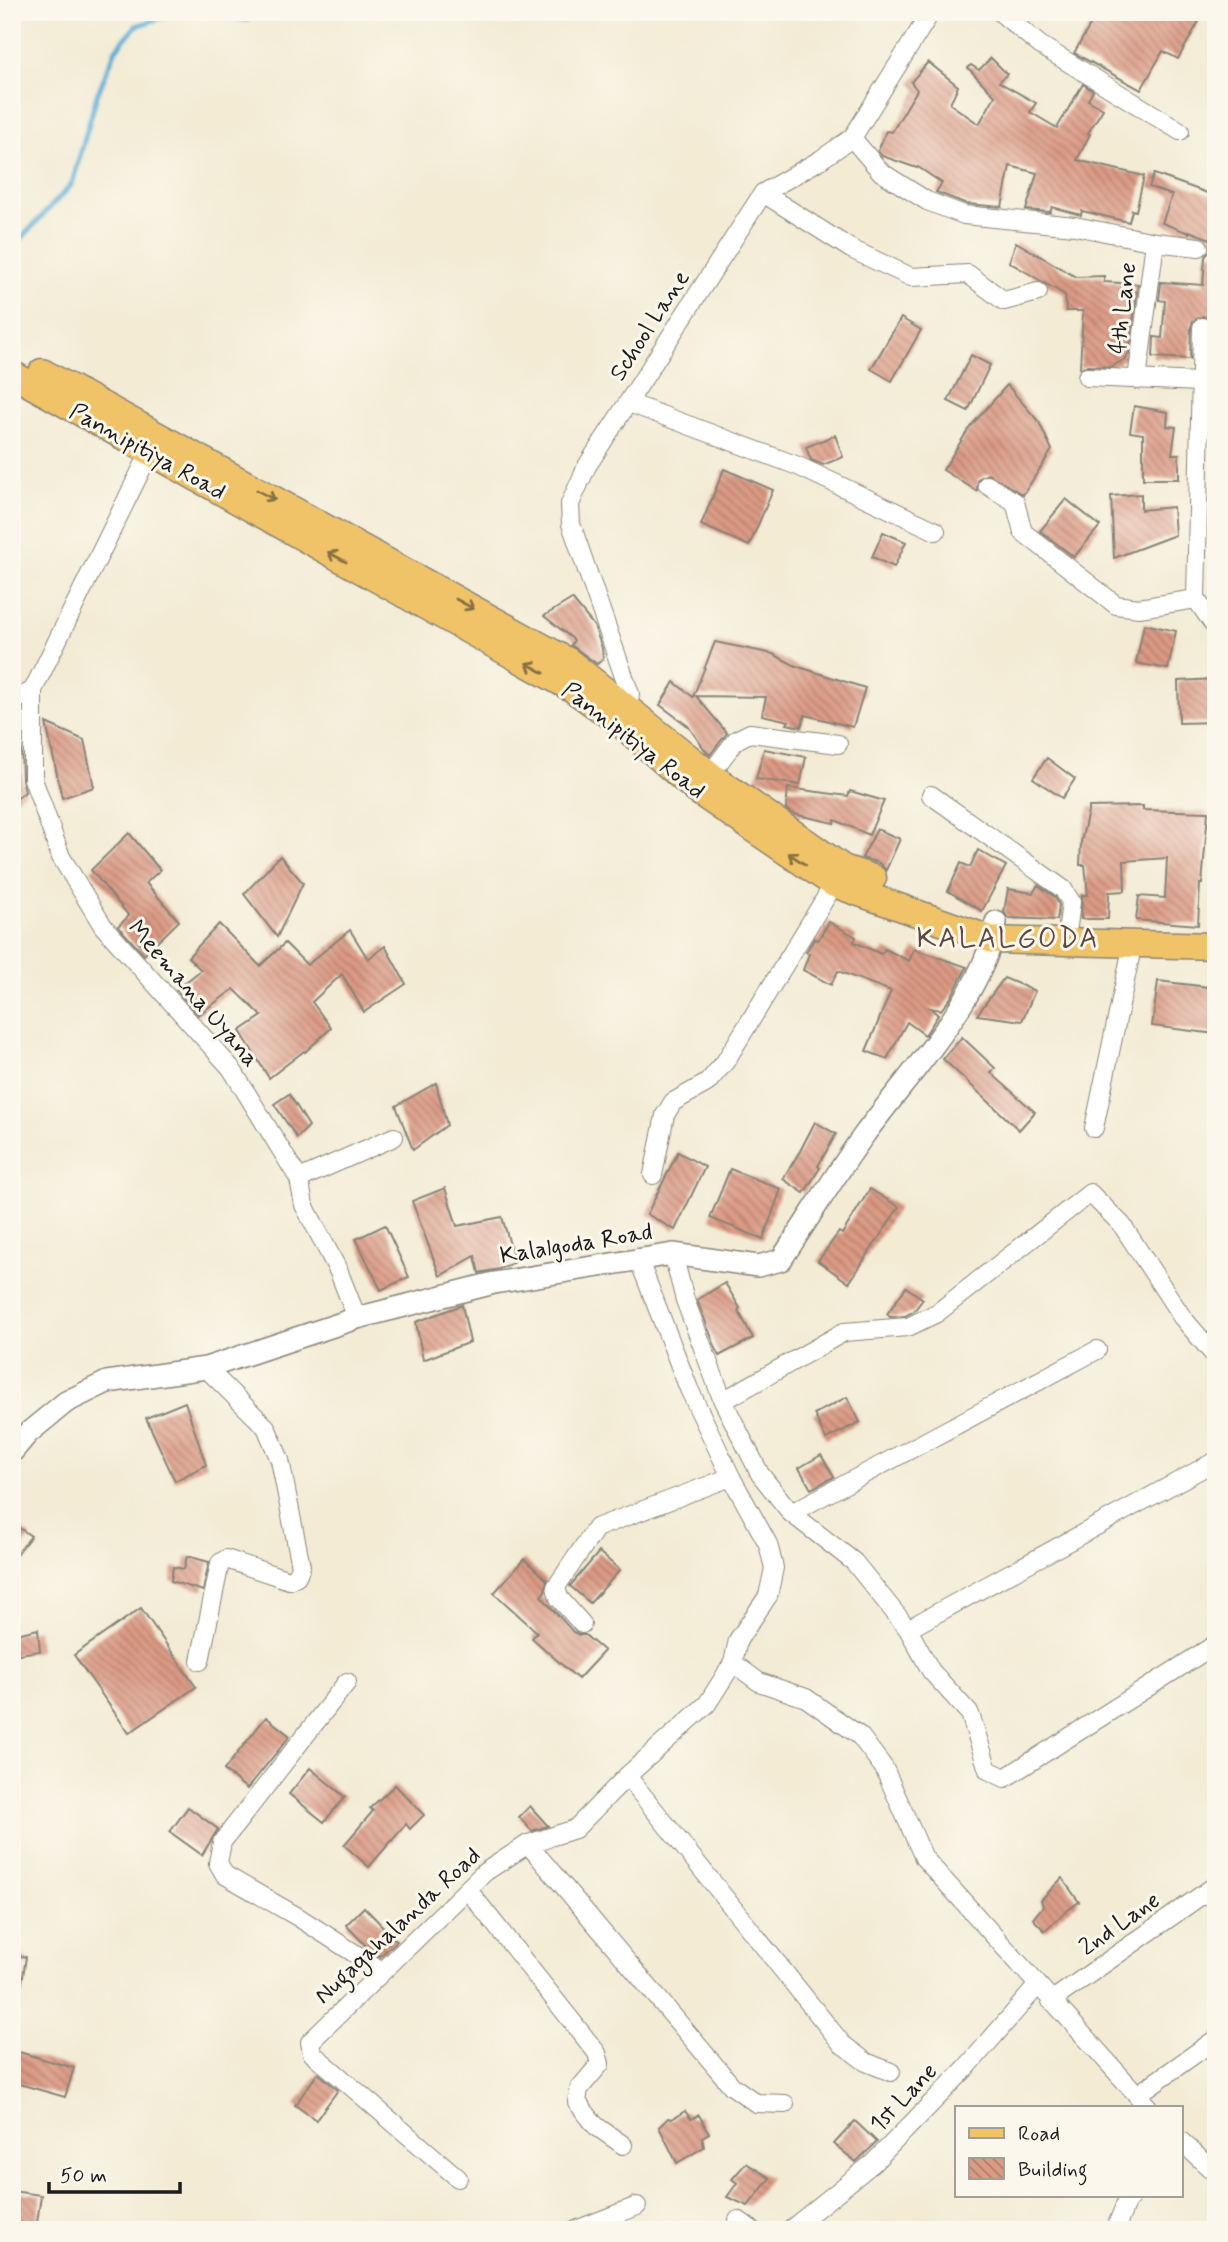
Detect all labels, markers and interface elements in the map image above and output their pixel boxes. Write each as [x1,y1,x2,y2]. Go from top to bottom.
street label: 4th Lane [1102,261,1144,356]
street label: School Lane [603,264,698,387]
street label: Pannipitiya Road [64,397,231,508]
one-way arrow [255,488,275,502]
one-way arrow [327,550,347,564]
one-way arrow [454,598,475,611]
one-way arrow [525,661,546,674]
street label: Pannipitiya Road [555,675,711,807]
one-way arrow [788,852,808,866]
street label: Meemana Uyana [120,914,265,1074]
district label: KALALGODA [916,921,1100,958]
street label: Kalalgoda Road [498,1217,655,1272]
street label: Nugagahalanda Road [308,1841,490,2014]
street label: 2nd Lane [1073,1885,1166,1963]
street label: 1st Lane [863,2057,945,2139]
legend [955,2106,1182,2196]
text: Road [1018,2120,1060,2148]
scale bar [49,2151,180,2195]
text: Building [1018,2156,1088,2186]
text: 50 m [60,2162,107,2190]

